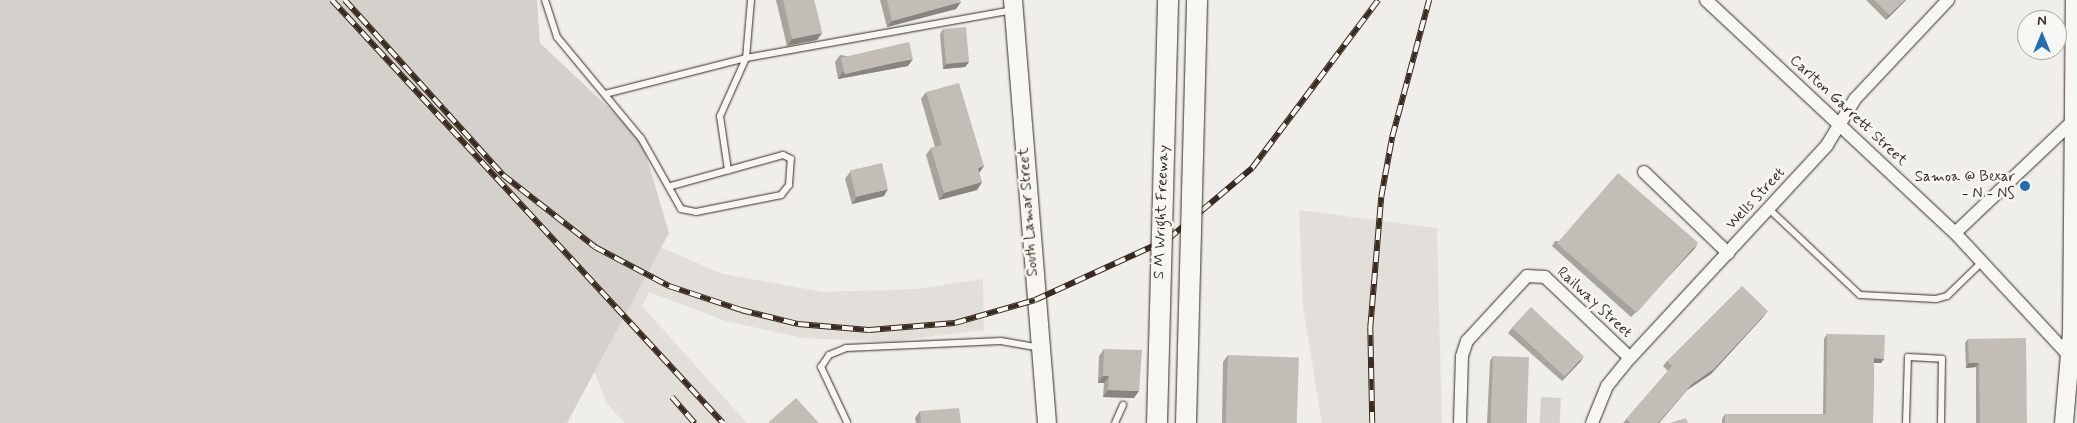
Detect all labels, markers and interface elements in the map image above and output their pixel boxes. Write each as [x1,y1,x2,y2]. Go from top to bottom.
north arrow [2017,10,2067,60]
text: N [2037,12,2047,30]
street label: Carlton Garrett Street [1786,52,1910,170]
street label: S M Wright Freeway [1151,145,1173,279]
street label: South Lamar Street [1016,147,1042,277]
street label: Wells Street [1722,163,1790,235]
place label: Samoa @ Bexar - N - NS [1915,168,2015,203]
marker: Samoa @ Bexar - N - NS [2019,180,2031,192]
street label: Railway Street [1552,263,1636,343]

